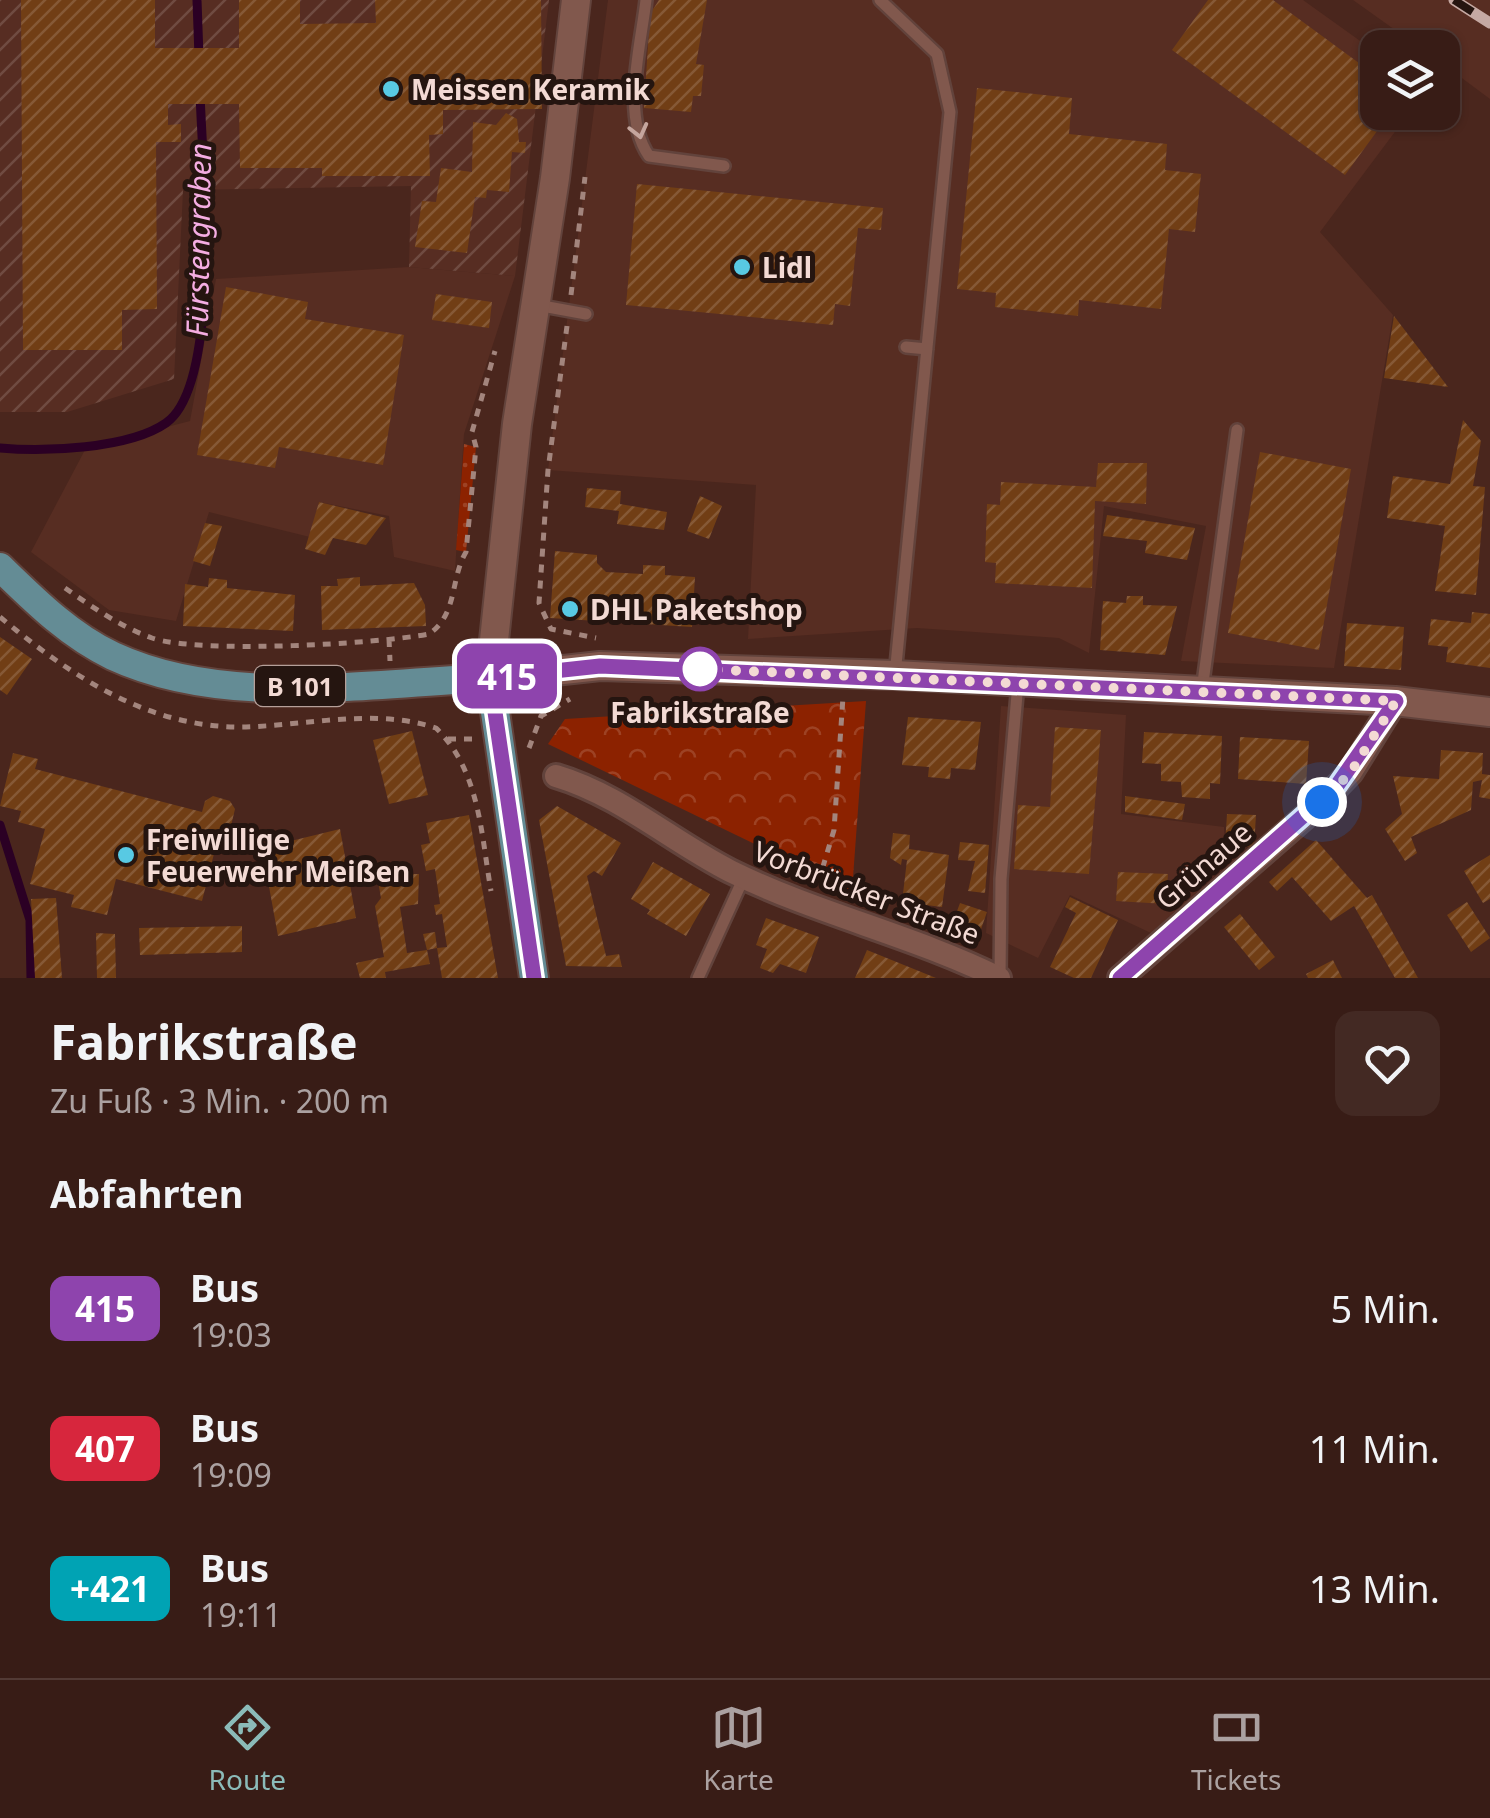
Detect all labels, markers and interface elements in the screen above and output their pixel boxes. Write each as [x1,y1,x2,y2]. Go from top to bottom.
map controls [1360,30,1460,130]
button: layers [1360,30,1460,130]
place label: Meissen Keramik [411,70,651,108]
marker: Meissen Keramik [380,78,402,100]
one-way arrow [627,122,648,139]
water label: Fürstengraben [176,142,220,338]
place label: Lidl [762,248,812,286]
marker: Lidl [731,256,753,278]
place label: DHL Paketshop [590,590,803,628]
marker: DHL Paketshop [559,598,581,620]
line badge: 415 [450,644,564,708]
marker: Fabrikstraße [679,648,721,690]
text: 415 [477,653,537,700]
road number: B 101 [255,666,345,706]
place label: Fabrikstraße [610,693,790,731]
your location [1297,777,1347,827]
street label: Grünaue [1147,813,1259,917]
place label: Freiwillige Feuerwehr Meißen [146,820,410,890]
street label: Vorbrücker Straße [748,831,986,953]
marker: Freiwillige Feuerwehr Meißen [115,844,137,866]
text: Fabrikstraße [50,1009,358,1074]
button: heart [1335,1011,1440,1116]
text: Zu Fuß · 3 Min. · 200 m [50,1079,389,1122]
text: Abfahrten [50,1167,243,1219]
text: Bus [190,1261,259,1313]
text: 5 Min. [1330,1282,1440,1334]
text: 415 [75,1285,135,1332]
text: 19:03 [190,1313,272,1356]
text: Bus [190,1401,259,1453]
text: 11 Min. [1309,1422,1440,1474]
text: 407 [75,1425,135,1472]
text: 19:09 [190,1453,272,1496]
text: Bus [200,1541,269,1593]
text: 13 Min. [1309,1562,1440,1614]
text: +421 [70,1565,150,1612]
text: 19:11 [200,1593,282,1636]
tab: Route [209,1700,286,1798]
tab: Karte [703,1700,774,1798]
tab: Tickets [1191,1700,1281,1798]

